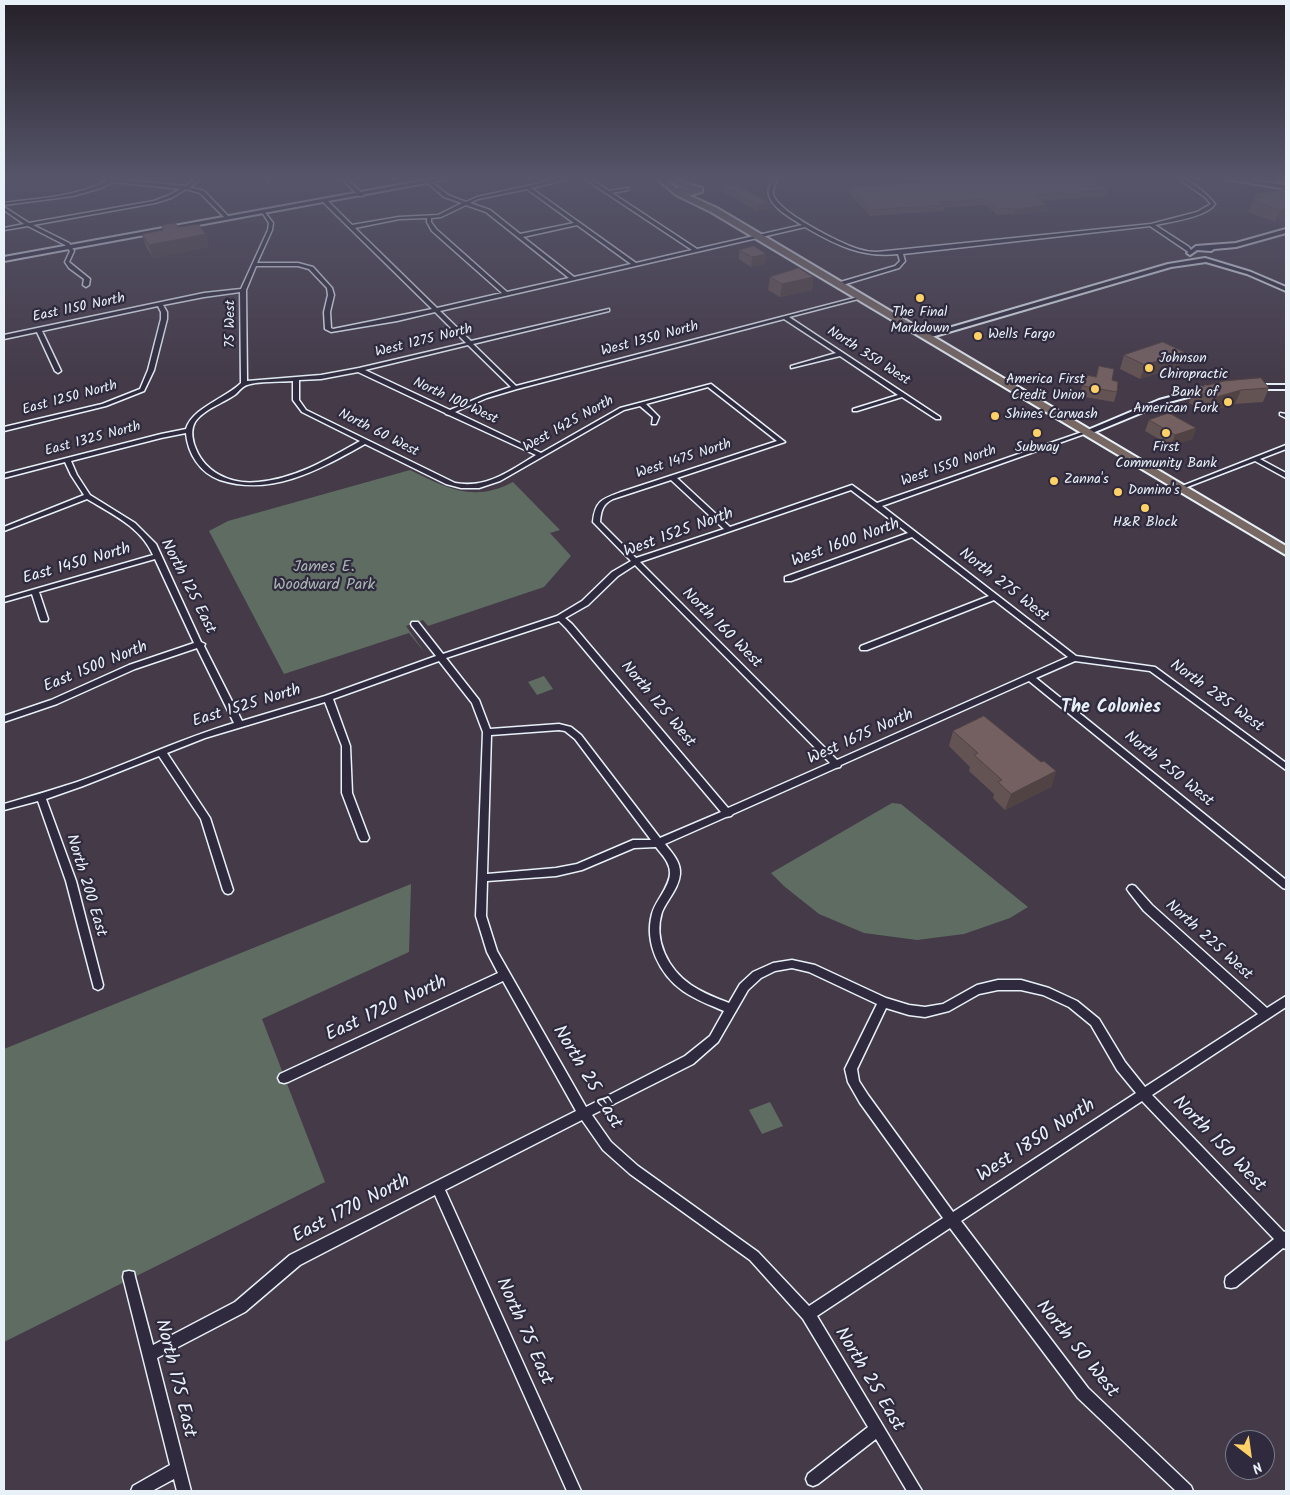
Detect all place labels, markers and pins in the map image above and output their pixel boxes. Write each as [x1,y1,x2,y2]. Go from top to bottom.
marker: The Final Markdown [914,292,926,304]
place label: The Final Markdown [890,306,950,338]
place label: Wells Fargo [988,328,1055,344]
marker: Wells Fargo [972,330,984,342]
place label: Johnson Chiropractic [1159,352,1228,384]
marker: Johnson Chiropractic [1143,362,1155,374]
place label: America First Credit Union [1006,373,1085,406]
marker: America First Credit Union [1089,383,1101,395]
place label: Bank of American Fork [1133,386,1218,418]
marker: Bank of American Fork [1222,396,1234,408]
place label: Shines Carwash [1005,408,1098,424]
marker: Shines Carwash [989,410,1001,422]
marker: Subway [1031,427,1043,439]
marker: First Community Bank [1160,427,1172,439]
place label: Subway [1015,441,1059,457]
place label: First Community Bank [1115,441,1217,474]
place label: Zanna's [1064,473,1109,489]
marker: Zanna's [1048,475,1060,487]
place label: Domino's [1128,484,1180,500]
marker: Domino's [1112,486,1124,498]
marker: H&R Block [1139,502,1151,514]
place label: H&R Block [1113,516,1177,532]

